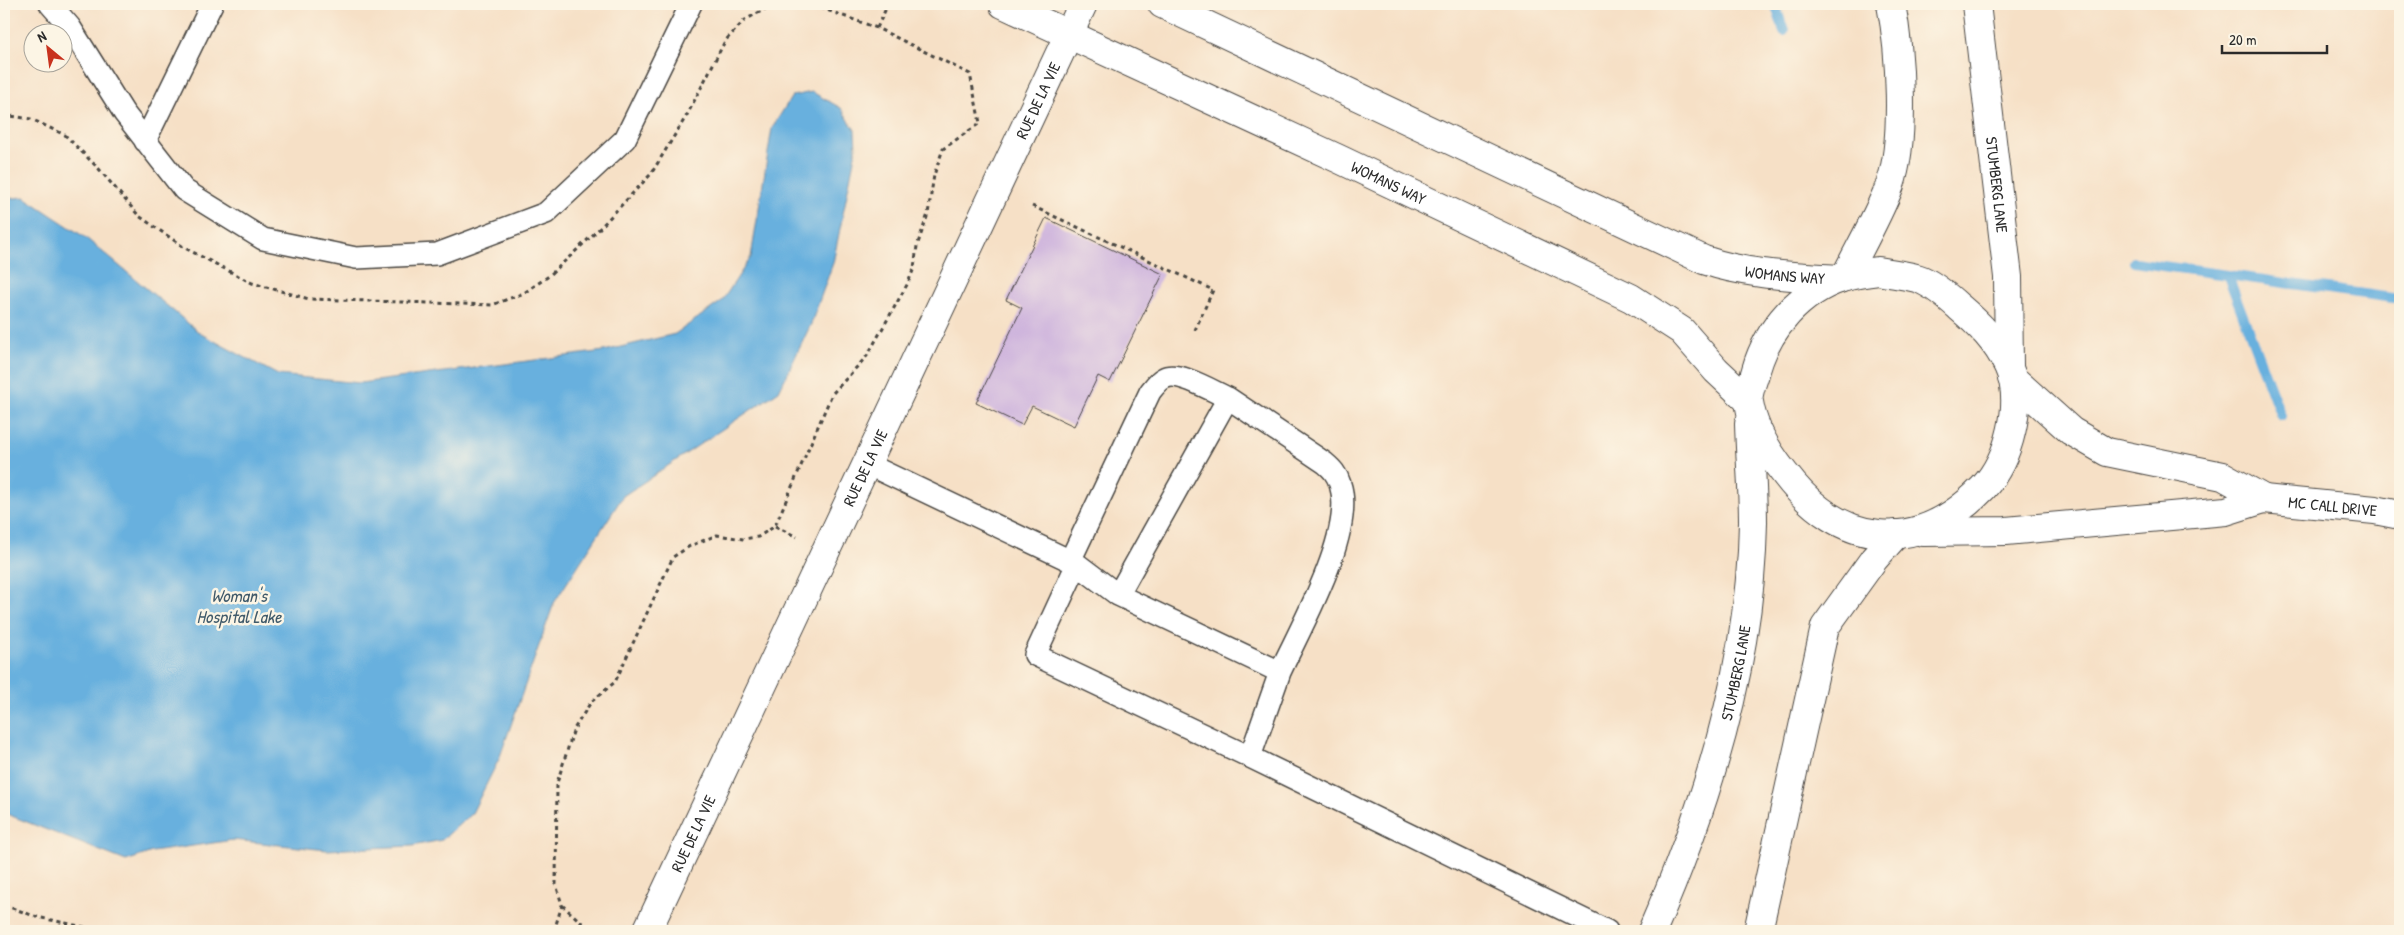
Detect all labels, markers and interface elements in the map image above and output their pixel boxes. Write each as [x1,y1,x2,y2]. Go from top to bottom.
north arrow [22,22,72,72]
scale bar [2222,22,2326,54]
text: N [34,26,50,46]
text: 20 m [2229,29,2256,50]
street label: RUE DE LA VIE [1010,58,1065,142]
street label: STUMBERG LANE [1981,136,2014,234]
street label: WOMANS WAY [1348,155,1430,210]
street label: WOMANS WAY [1743,260,1826,289]
street label: RUE DE LA VIE [837,426,892,510]
street label: MC CALL DRIVE [2287,490,2378,521]
water label: Woman's Hospital Lake [197,583,282,629]
street label: STUMBERG LANE [1715,624,1755,723]
street label: RUE DE LA VIE [665,791,720,875]

